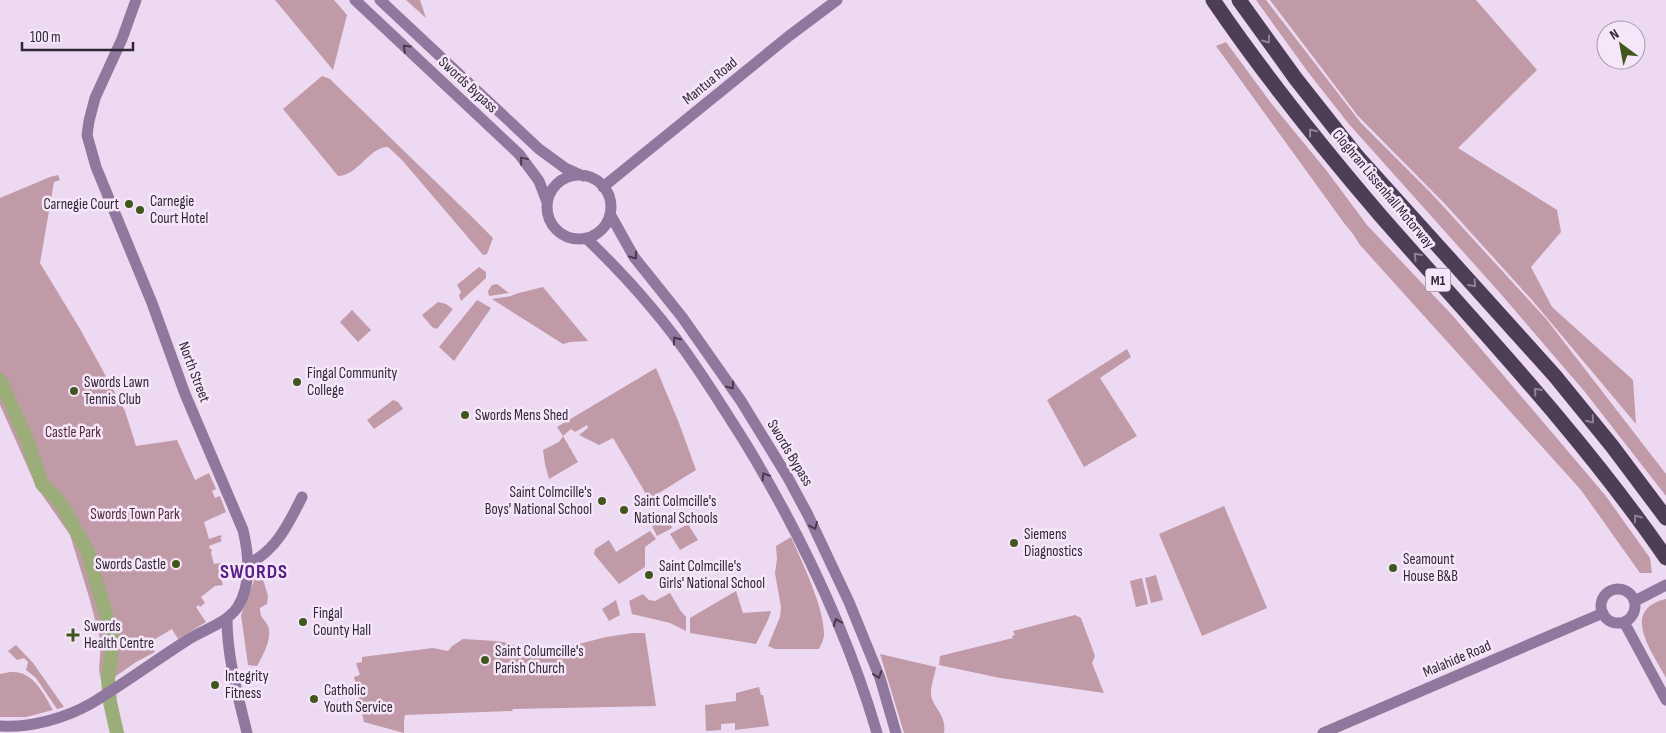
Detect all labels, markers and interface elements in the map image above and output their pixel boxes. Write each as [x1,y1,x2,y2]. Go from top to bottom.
scale bar [22,20,134,52]
north arrow [1596,20,1646,70]
text: N [1607,25,1622,44]
text: 100 m [30,28,61,47]
one-way arrow [1261,34,1270,43]
one-way arrow [403,45,412,54]
street label: Swords Bypass [434,53,502,117]
street label: Mantua Road [679,53,741,109]
street label: Cloghran Lissenhall Motorway [1328,126,1438,252]
one-way arrow [1310,129,1318,138]
one-way arrow [521,157,529,166]
place label: Carnegie Court Hotel [150,192,208,228]
place label: Carnegie Court [44,195,119,214]
marker: Carnegie Court [123,198,135,210]
marker: Carnegie Court Hotel [134,204,146,216]
one-way arrow [628,251,637,260]
one-way arrow [1414,253,1423,262]
road number: M1 [1426,268,1450,292]
one-way arrow [1467,279,1476,288]
one-way arrow [673,336,682,346]
street label: North Street [174,339,214,405]
place label: Fingal Community College [307,364,398,400]
place label: Swords Lawn Tennis Club [84,373,149,409]
marker: Fingal Community College [291,376,303,388]
one-way arrow [725,381,734,390]
marker: Swords Lawn Tennis Club [68,385,80,397]
one-way arrow [1534,388,1542,397]
place label: Swords Mens Shed [475,406,568,425]
marker: Swords Mens Shed [459,409,471,421]
one-way arrow [1585,414,1593,423]
street label: Swords Bypass [763,416,817,490]
park label: Castle Park [45,423,101,442]
one-way arrow [761,472,771,481]
place label: Saint Colmcille's Boys' National School [485,483,592,519]
place label: Saint Colmcille's National Schools [634,492,718,528]
marker: Saint Colmcille's Boys' National School [596,495,608,507]
marker: Saint Colmcille's National Schools [618,504,630,516]
park label: Swords Town Park [90,505,180,524]
one-way arrow [1634,514,1643,524]
one-way arrow [807,521,818,530]
place label: Siemens Diagnostics [1024,525,1083,561]
marker: Siemens Diagnostics [1008,537,1020,549]
place label: Seamount House B&B [1403,550,1458,586]
place label: Swords Castle [95,555,166,574]
place label: Saint Colmcille's Girls' National School [659,557,765,593]
marker: Swords Castle [170,558,182,570]
district label: SWORDS [220,560,288,584]
marker: Seamount House B&B [1387,562,1399,574]
marker: Saint Colmcille's Girls' National School [643,569,655,581]
place label: Fingal County Hall [313,604,371,640]
marker: Fingal County Hall [297,616,309,628]
place label: Swords Health Centre [84,617,154,653]
one-way arrow [832,618,842,626]
marker: Swords Health Centre [66,628,80,642]
street label: Malahide Road [1420,636,1494,682]
place label: Saint Columcille's Parish Church [495,642,584,678]
marker: Saint Columcille's Parish Church [479,654,491,666]
place label: Integrity Fitness [225,667,269,703]
one-way arrow [872,671,882,679]
marker: Integrity Fitness [209,679,221,691]
place label: Catholic Youth Service [324,681,393,717]
marker: Catholic Youth Service [308,693,320,705]

